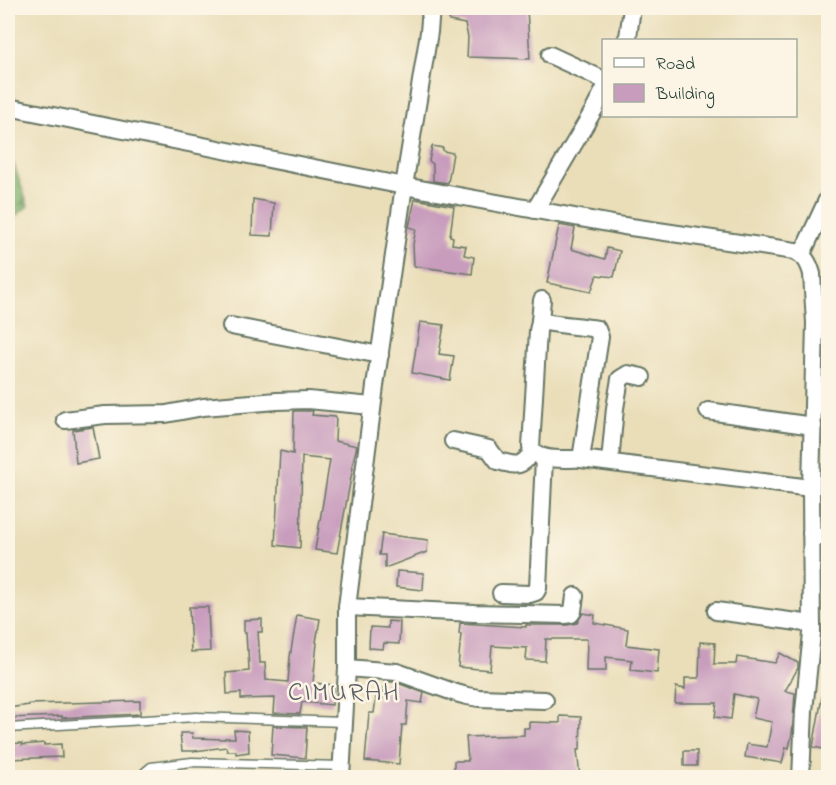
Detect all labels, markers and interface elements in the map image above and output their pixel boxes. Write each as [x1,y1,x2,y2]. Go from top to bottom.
legend [602,39,797,117]
text: Road [656,52,695,78]
text: Building [655,82,715,109]
district label: CIMURAH [288,674,400,713]

